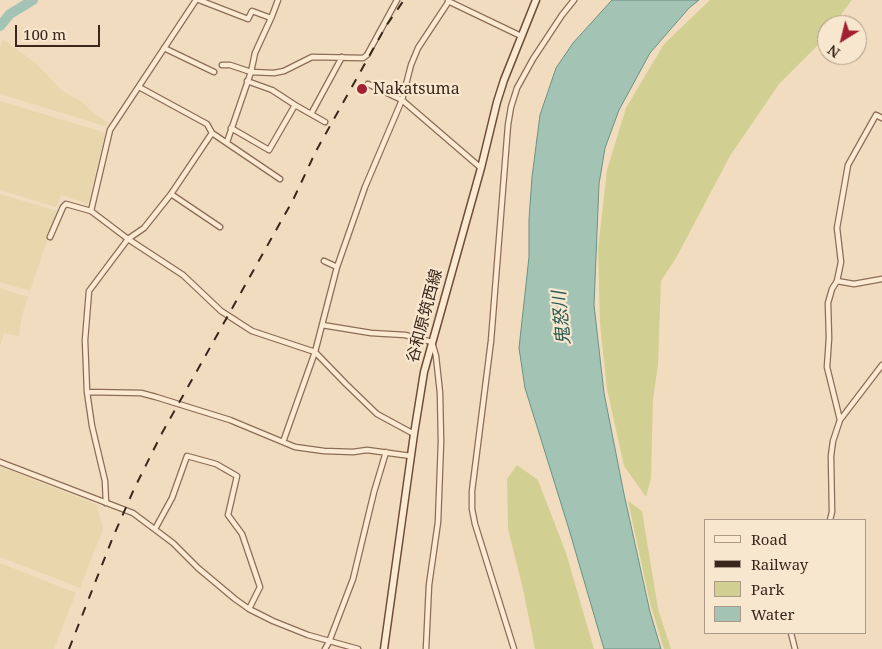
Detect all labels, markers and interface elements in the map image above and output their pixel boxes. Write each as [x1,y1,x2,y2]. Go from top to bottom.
scale bar [18,15,102,47]
north arrow [817,15,867,65]
text: 100 m [23,24,66,44]
text: N [823,41,844,63]
place label: Nakatsuma [373,79,460,99]
marker: Nakatsuma [355,82,369,96]
street label: 谷和原筑西線 [403,267,447,365]
water label: 鬼怒川 [549,290,575,346]
legend [704,519,867,634]
text: Road [751,529,787,549]
text: Railway [751,554,808,574]
text: Park [751,579,784,599]
text: Water [751,604,794,624]

